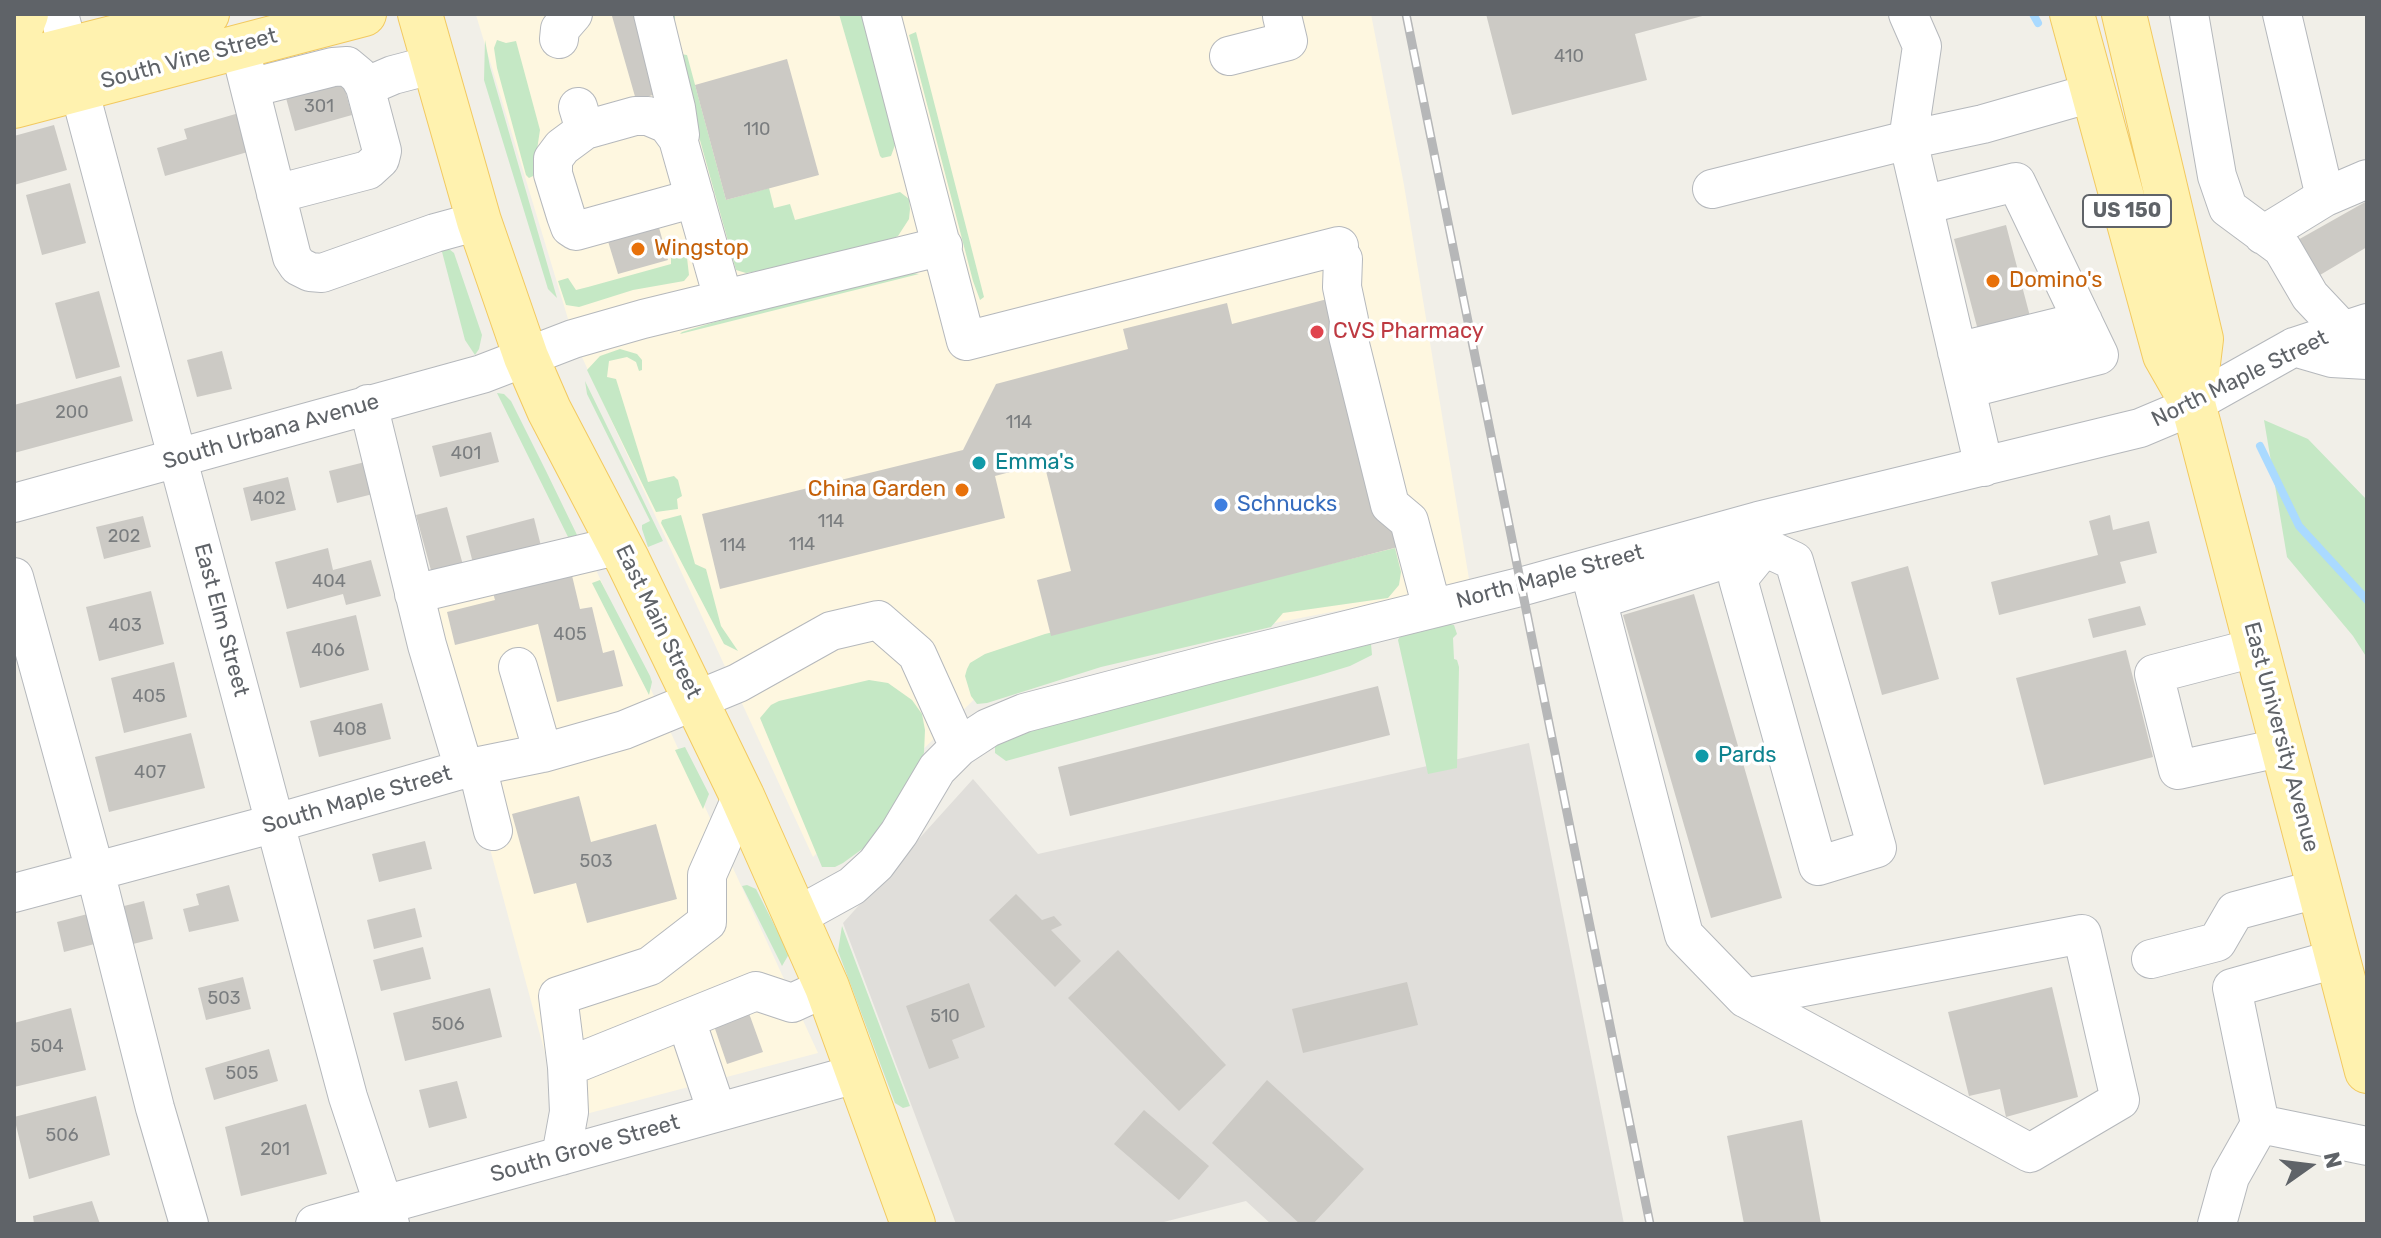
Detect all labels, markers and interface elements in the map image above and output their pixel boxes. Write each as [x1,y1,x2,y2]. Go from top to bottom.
street label: South Vine Street [98,23,280,95]
house number: 410 [1554,46,1584,68]
house number: 301 [304,96,334,118]
house number: 110 [744,119,770,141]
road number: US 150 [2083,195,2171,227]
place label: Wingstop [654,236,749,262]
marker: Wingstop [629,240,647,258]
place label: Domino's [2009,268,2103,294]
marker: Domino's [1984,272,2002,290]
place label: CVS Pharmacy [1333,319,1484,345]
marker: CVS Pharmacy [1308,323,1326,341]
street label: North Maple Street [2147,325,2333,433]
street label: South Urbana Avenue [160,388,382,476]
house number: 200 [55,402,89,424]
house number: 114 [1006,412,1032,434]
house number: 401 [451,443,481,465]
place label: Emma's [995,450,1075,476]
marker: Emma's [970,454,988,472]
place label: China Garden [808,477,946,503]
marker: China Garden [953,481,971,499]
house number: 402 [252,488,286,510]
place label: Schnucks [1237,492,1337,518]
marker: Schnucks [1212,496,1230,514]
house number: 114 [818,511,844,533]
house number: 202 [108,526,140,548]
house number: 114 [789,534,815,556]
house number: 114 [720,535,746,557]
street label: North Maple Street [1453,539,1647,615]
street label: East Elm Street [188,540,254,700]
street label: East Main Street [609,541,707,703]
house number: 404 [312,571,346,593]
house number: 403 [108,615,142,637]
street label: East University Avenue [2238,619,2324,855]
house number: 405 [553,624,587,646]
house number: 406 [311,640,345,662]
house number: 405 [132,686,166,708]
house number: 408 [333,719,367,741]
place label: Pards [1718,743,1776,769]
marker: Pards [1693,747,1711,765]
street label: South Maple Street [259,760,455,840]
house number: 407 [134,762,166,784]
house number: 503 [580,851,612,873]
house number: 503 [208,988,240,1010]
house number: 510 [930,1006,960,1028]
house number: 506 [432,1014,464,1036]
house number: 504 [30,1036,64,1058]
house number: 505 [226,1063,258,1085]
street label: South Grove Street [487,1109,683,1189]
house number: 506 [46,1125,78,1147]
north arrow [2269,1126,2349,1206]
house number: 201 [260,1139,290,1161]
text: N [2318,1149,2348,1171]

